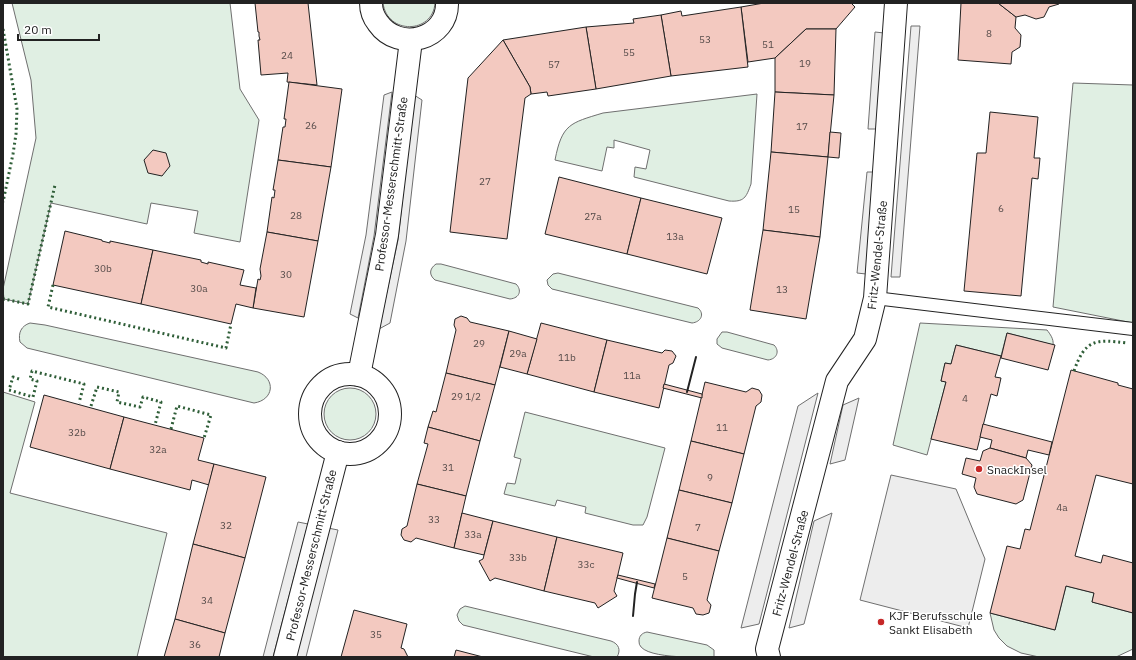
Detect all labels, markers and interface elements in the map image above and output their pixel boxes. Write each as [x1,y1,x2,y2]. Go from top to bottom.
scale bar [18,16,99,42]
text: 20 m [24,22,52,37]
house number: 8 [986,27,992,40]
house number: 53 [699,33,711,46]
house number: 51 [762,38,774,51]
house number: 55 [623,46,635,59]
house number: 24 [281,49,293,62]
house number: 19 [799,57,811,70]
house number: 57 [548,58,560,71]
street label: Professor-Messerschmitt-Straße [371,96,411,272]
house number: 26 [305,119,317,132]
house number: 17 [796,120,808,133]
house number: 27 [479,175,491,188]
street label: Fritz-Wendel-Straße [864,199,890,310]
house number: 6 [998,202,1004,215]
house number: 15 [788,203,800,216]
house number: 28 [290,209,302,222]
house number: 27a [584,210,602,223]
house number: 13a [666,230,684,243]
house number: 30b [94,262,112,275]
house number: 30 [280,268,292,281]
house number: 30a [190,282,208,295]
house number: 13 [776,283,788,296]
house number: 29 [473,337,485,350]
house number: 29a [509,347,527,360]
house number: 11b [558,351,576,364]
house number: 11a [623,369,641,382]
house number: 29 1/2 [451,390,481,403]
house number: 4 [962,392,968,405]
house number: 11 [716,421,728,434]
house number: 32b [68,426,86,439]
house number: 32a [149,443,167,456]
house number: 31 [442,461,454,474]
place label: SnackInsel [987,462,1047,477]
marker: SnackInsel [974,464,984,474]
street label: Professor-Messerschmitt-Straße [282,467,340,642]
house number: 9 [707,471,713,484]
house number: 4a [1056,501,1068,514]
street label: Fritz-Wendel-Straße [769,508,812,618]
house number: 33 [428,513,440,526]
house number: 32 [220,519,232,532]
house number: 7 [695,521,701,534]
house number: 33a [464,528,482,541]
house number: 33b [509,551,527,564]
house number: 33c [577,558,595,571]
house number: 5 [682,570,688,583]
house number: 34 [201,594,213,607]
place label: KJF Berufsschule Sankt Elisabeth [889,608,983,637]
marker: KJF Berufsschule Sankt Elisabeth [876,617,886,627]
house number: 35 [370,628,382,641]
house number: 36 [189,638,201,651]

